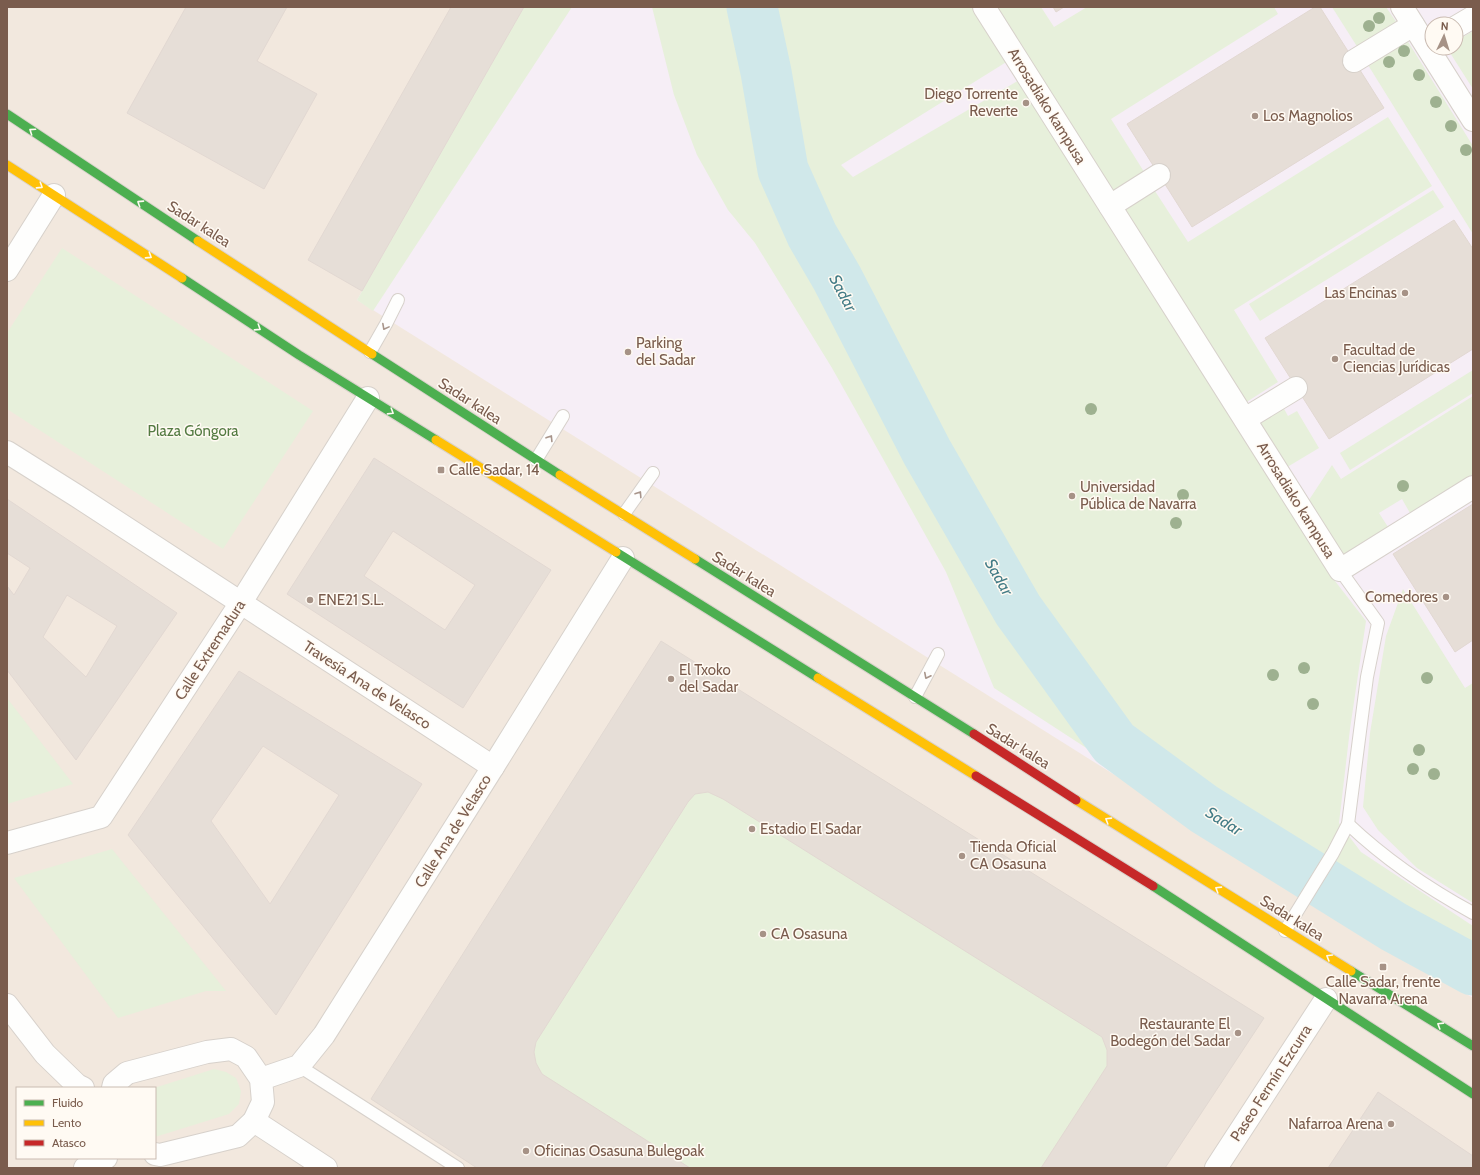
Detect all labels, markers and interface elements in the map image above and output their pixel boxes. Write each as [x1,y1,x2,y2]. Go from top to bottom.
north arrow [1424,16,1464,56]
text: N [1440,19,1449,33]
street label: Arrosadiako kampusa [1004,45,1090,168]
place label: Diego Torrente Reverte [924,85,1018,120]
marker: Diego Torrente Reverte [1021,98,1031,108]
place label: Los Magnolios [1263,107,1353,125]
marker: Los Magnolios [1250,111,1260,121]
one-way arrow [29,128,36,136]
one-way arrow [36,181,43,188]
street label: Sadar kalea [164,197,235,252]
one-way arrow [138,201,145,208]
one-way arrow [145,251,152,259]
water label: Sadar [825,271,861,316]
place label: Las Encinas [1324,284,1397,302]
marker: Las Encinas [1400,288,1410,298]
one-way arrow [382,322,389,330]
one-way arrow [253,323,260,330]
place label: Parking del Sadar [636,334,695,369]
place label: Facultad de Ciencias Jurídicas [1343,341,1450,376]
marker: Parking del Sadar [623,347,633,357]
marker: Facultad de Ciencias Jurídicas [1330,354,1340,364]
street label: Sadar kalea [435,374,506,429]
one-way arrow [387,408,394,415]
park label: Plaza Góngora [147,422,239,440]
one-way arrow [545,436,552,443]
street label: Arrosadiako kampusa [1253,439,1339,562]
place label: Calle Sadar, 14 [449,461,540,479]
marker: Calle Sadar, 14 [436,465,446,475]
place label: Universidad Pública de Navarra [1080,478,1197,513]
one-way arrow [634,491,641,498]
marker: Universidad Pública de Navarra [1067,491,1077,501]
street label: Sadar kalea [709,547,780,601]
water label: Sadar [981,555,1018,600]
place label: Comedores [1365,588,1438,606]
place label: ENE21 S.L. [318,591,384,609]
marker: Comedores [1441,592,1451,602]
marker: ENE21 S.L. [305,595,315,605]
street label: Calle Extremadura [171,596,249,703]
street label: Travesía Ana de Velasco [300,637,434,733]
place label: El Txoko del Sadar [679,661,738,696]
one-way arrow [924,671,931,679]
marker: El Txoko del Sadar [666,674,676,684]
street label: Sadar kalea [983,719,1054,773]
street label: Calle Ana de Velasco [411,771,495,891]
water label: Sadar [1202,803,1247,840]
one-way arrow [1105,817,1112,825]
place label: Estadio El Sadar [760,820,862,838]
marker: Estadio El Sadar [747,824,757,834]
place label: Tienda Oficial CA Osasuna [970,838,1057,873]
marker: Tienda Oficial CA Osasuna [957,851,967,861]
one-way arrow [1215,886,1222,894]
street label: Sadar kalea [1257,891,1328,945]
place label: CA Osasuna [771,925,848,943]
marker: CA Osasuna [758,929,768,939]
one-way arrow [1326,955,1333,962]
marker: Calle Sadar, frente Navarra Arena [1378,962,1388,972]
place label: Calle Sadar, frente Navarra Arena [1325,973,1441,1008]
place label: Restaurante El Bodegón del Sadar [1110,1015,1230,1050]
street label: Paseo Fermín Ezcurra [1227,1021,1316,1145]
one-way arrow [1437,1023,1444,1030]
marker: Restaurante El Bodegón del Sadar [1233,1028,1243,1038]
legend [16,1087,156,1159]
text: Fluido [52,1095,84,1110]
text: Lento [52,1115,82,1130]
place label: Nafarroa Arena [1288,1115,1384,1133]
marker: Nafarroa Arena [1386,1119,1396,1129]
text: Atasco [52,1135,86,1150]
place label: Oficinas Osasuna Bulegoak [534,1142,704,1160]
marker: Oficinas Osasuna Bulegoak [521,1146,531,1156]

